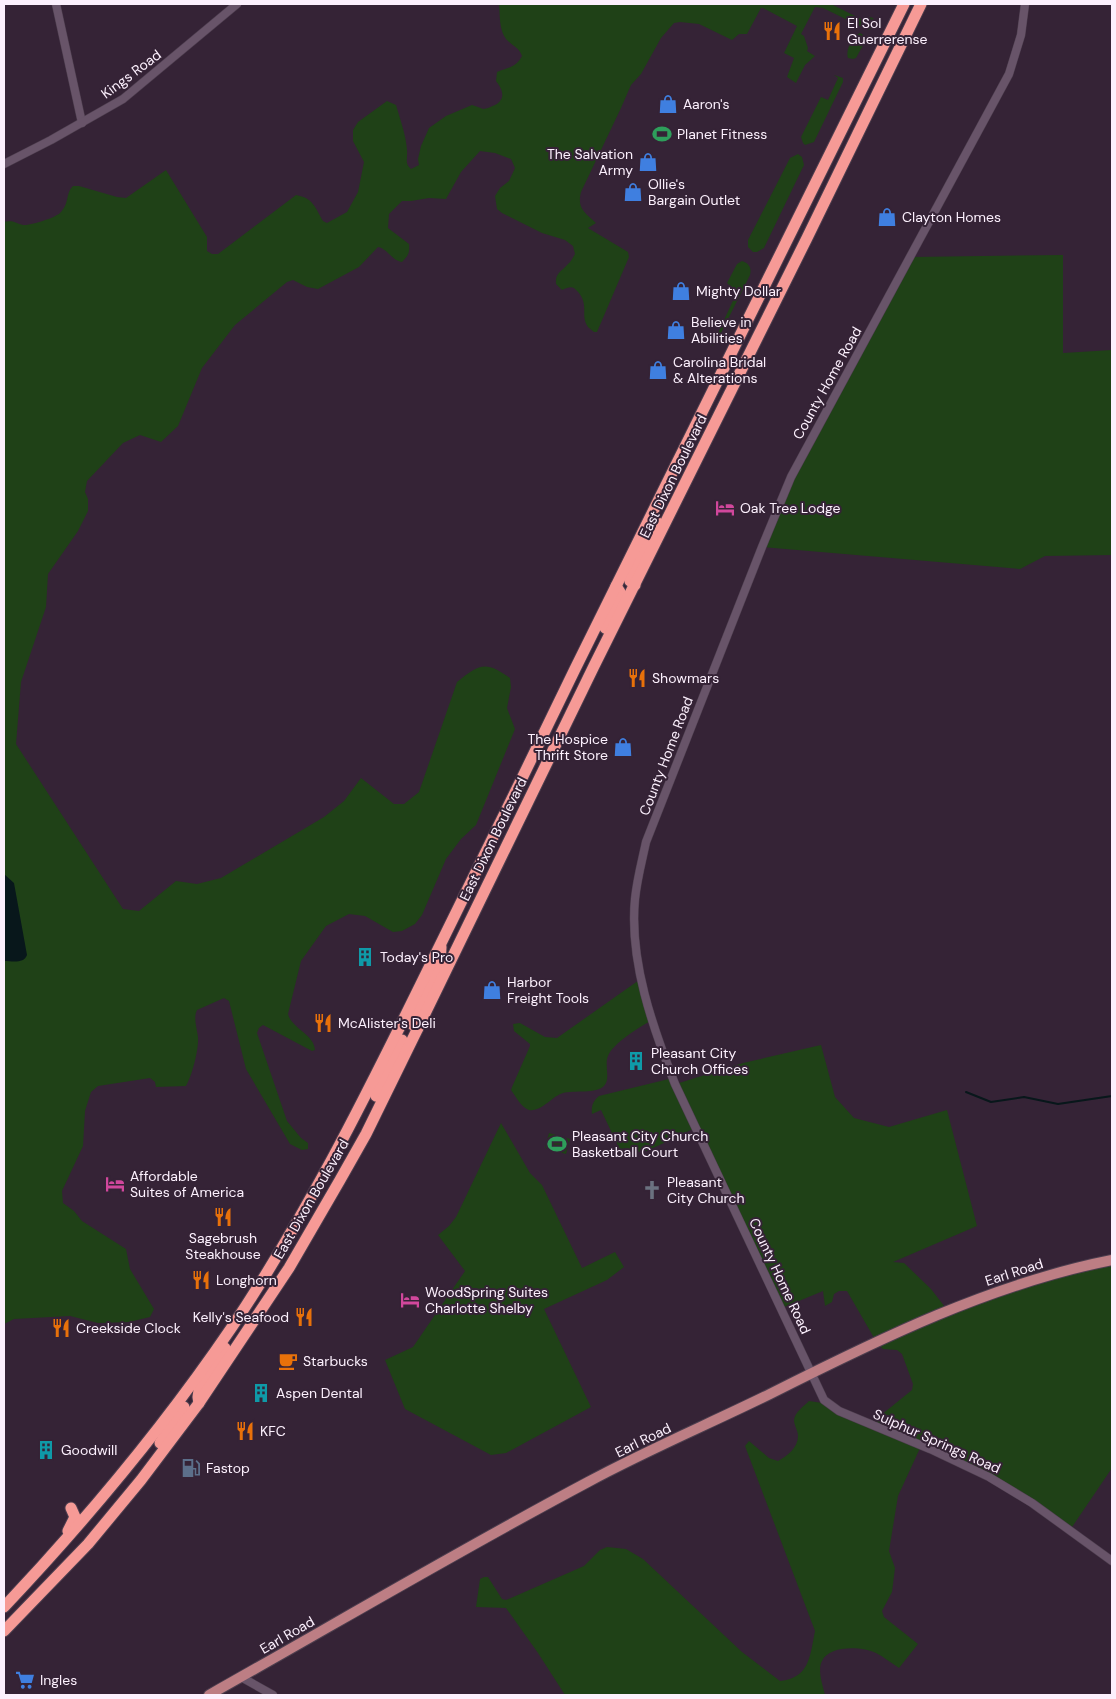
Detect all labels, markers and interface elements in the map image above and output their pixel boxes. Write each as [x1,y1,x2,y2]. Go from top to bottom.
place label: El Sol Guerrerense [847,14,928,48]
restaurant icon: El Sol Guerrerense [821,20,843,42]
street label: Kings Road [97,46,165,102]
shop icon: Aaron's [657,93,679,115]
place label: Aaron's [683,95,729,113]
sports icon: Planet Fitness [651,123,673,145]
place label: Planet Fitness [677,125,767,143]
place label: The Salvation Army [547,145,633,179]
shop icon: The Salvation Army [637,151,659,173]
place label: Ollie's Bargain Outlet [648,175,740,209]
shop icon: Ollie's Bargain Outlet [622,181,644,203]
shop icon: Clayton Homes [876,206,898,228]
place label: Clayton Homes [902,208,1001,226]
shop icon: Mighty Dollar [670,280,692,302]
place label: Mighty Dollar [696,282,781,300]
place label: Believe in Abilities [691,313,752,347]
shop icon: Believe in Abilities [665,319,687,341]
street label: County Home Road [789,324,865,442]
place label: Carolina Bridal & Alterations [673,353,766,387]
shop icon: Carolina Bridal & Alterations [647,359,669,381]
street label: East Dixon Boulevard [635,411,711,541]
hotel icon: Oak Tree Lodge [714,497,736,519]
place label: Oak Tree Lodge [740,499,841,517]
restaurant icon: Showmars [626,667,648,689]
place label: Showmars [652,669,719,687]
street label: County Home Road [635,694,697,818]
place label: The Hospice Thrift Store [527,730,608,764]
shop icon: The Hospice Thrift Store [612,736,634,758]
street label: East Dixon Boulevard [455,774,531,904]
building icon: Today's Pro [354,946,376,968]
place label: Today's Pro [380,948,453,966]
place label: Harbor Freight Tools [507,973,589,1007]
shop icon: Harbor Freight Tools [481,979,503,1001]
restaurant icon: McAlister's Deli [312,1012,334,1034]
place label: McAlister's Deli [338,1014,436,1032]
place label: Pleasant City Church Offices [651,1044,748,1078]
building icon: Pleasant City Church Offices [625,1050,647,1072]
place label: Pleasant City Church Basketball Court [572,1127,708,1161]
sports icon: Pleasant City Church Basketball Court [546,1133,568,1155]
street label: East Dixon Boulevard [269,1136,353,1262]
place label: Affordable Suites of America [130,1167,244,1201]
hotel icon: Affordable Suites of America [104,1173,126,1195]
place label: Pleasant City Church [667,1173,744,1207]
church icon: Pleasant City Church [641,1179,663,1201]
restaurant icon: Sagebrush Steakhouse [212,1206,234,1228]
street label: County Home Road [745,1215,815,1337]
place label: Sagebrush Steakhouse [185,1229,261,1263]
street label: Earl Road [983,1254,1045,1290]
restaurant icon: Longhorn [190,1269,212,1291]
place label: Longhorn [216,1271,277,1289]
place label: WoodSpring Suites Charlotte Shelby [425,1283,548,1317]
hotel icon: WoodSpring Suites Charlotte Shelby [399,1289,421,1311]
restaurant icon: Kelly's Seafood [293,1306,315,1328]
place label: Kelly's Seafood [193,1308,289,1326]
restaurant icon: Creekside Clock [50,1317,72,1339]
place label: Creekside Clock [76,1319,181,1337]
cafe icon: Starbucks [277,1350,299,1372]
place label: Starbucks [303,1352,368,1370]
building icon: Aspen Dental [250,1382,272,1404]
place label: Aspen Dental [276,1384,363,1402]
street label: Sulphur Springs Road [870,1405,1004,1477]
street label: Earl Road [612,1419,674,1461]
restaurant icon: KFC [234,1420,256,1442]
place label: KFC [260,1422,286,1440]
building icon: Goodwill [35,1439,57,1461]
place label: Goodwill [61,1441,117,1459]
fuel station icon: Fastop [180,1457,202,1479]
place label: Fastop [206,1459,250,1477]
street label: Earl Road [256,1612,318,1658]
supermarket icon: Ingles [14,1669,36,1691]
place label: Ingles [40,1671,77,1689]

